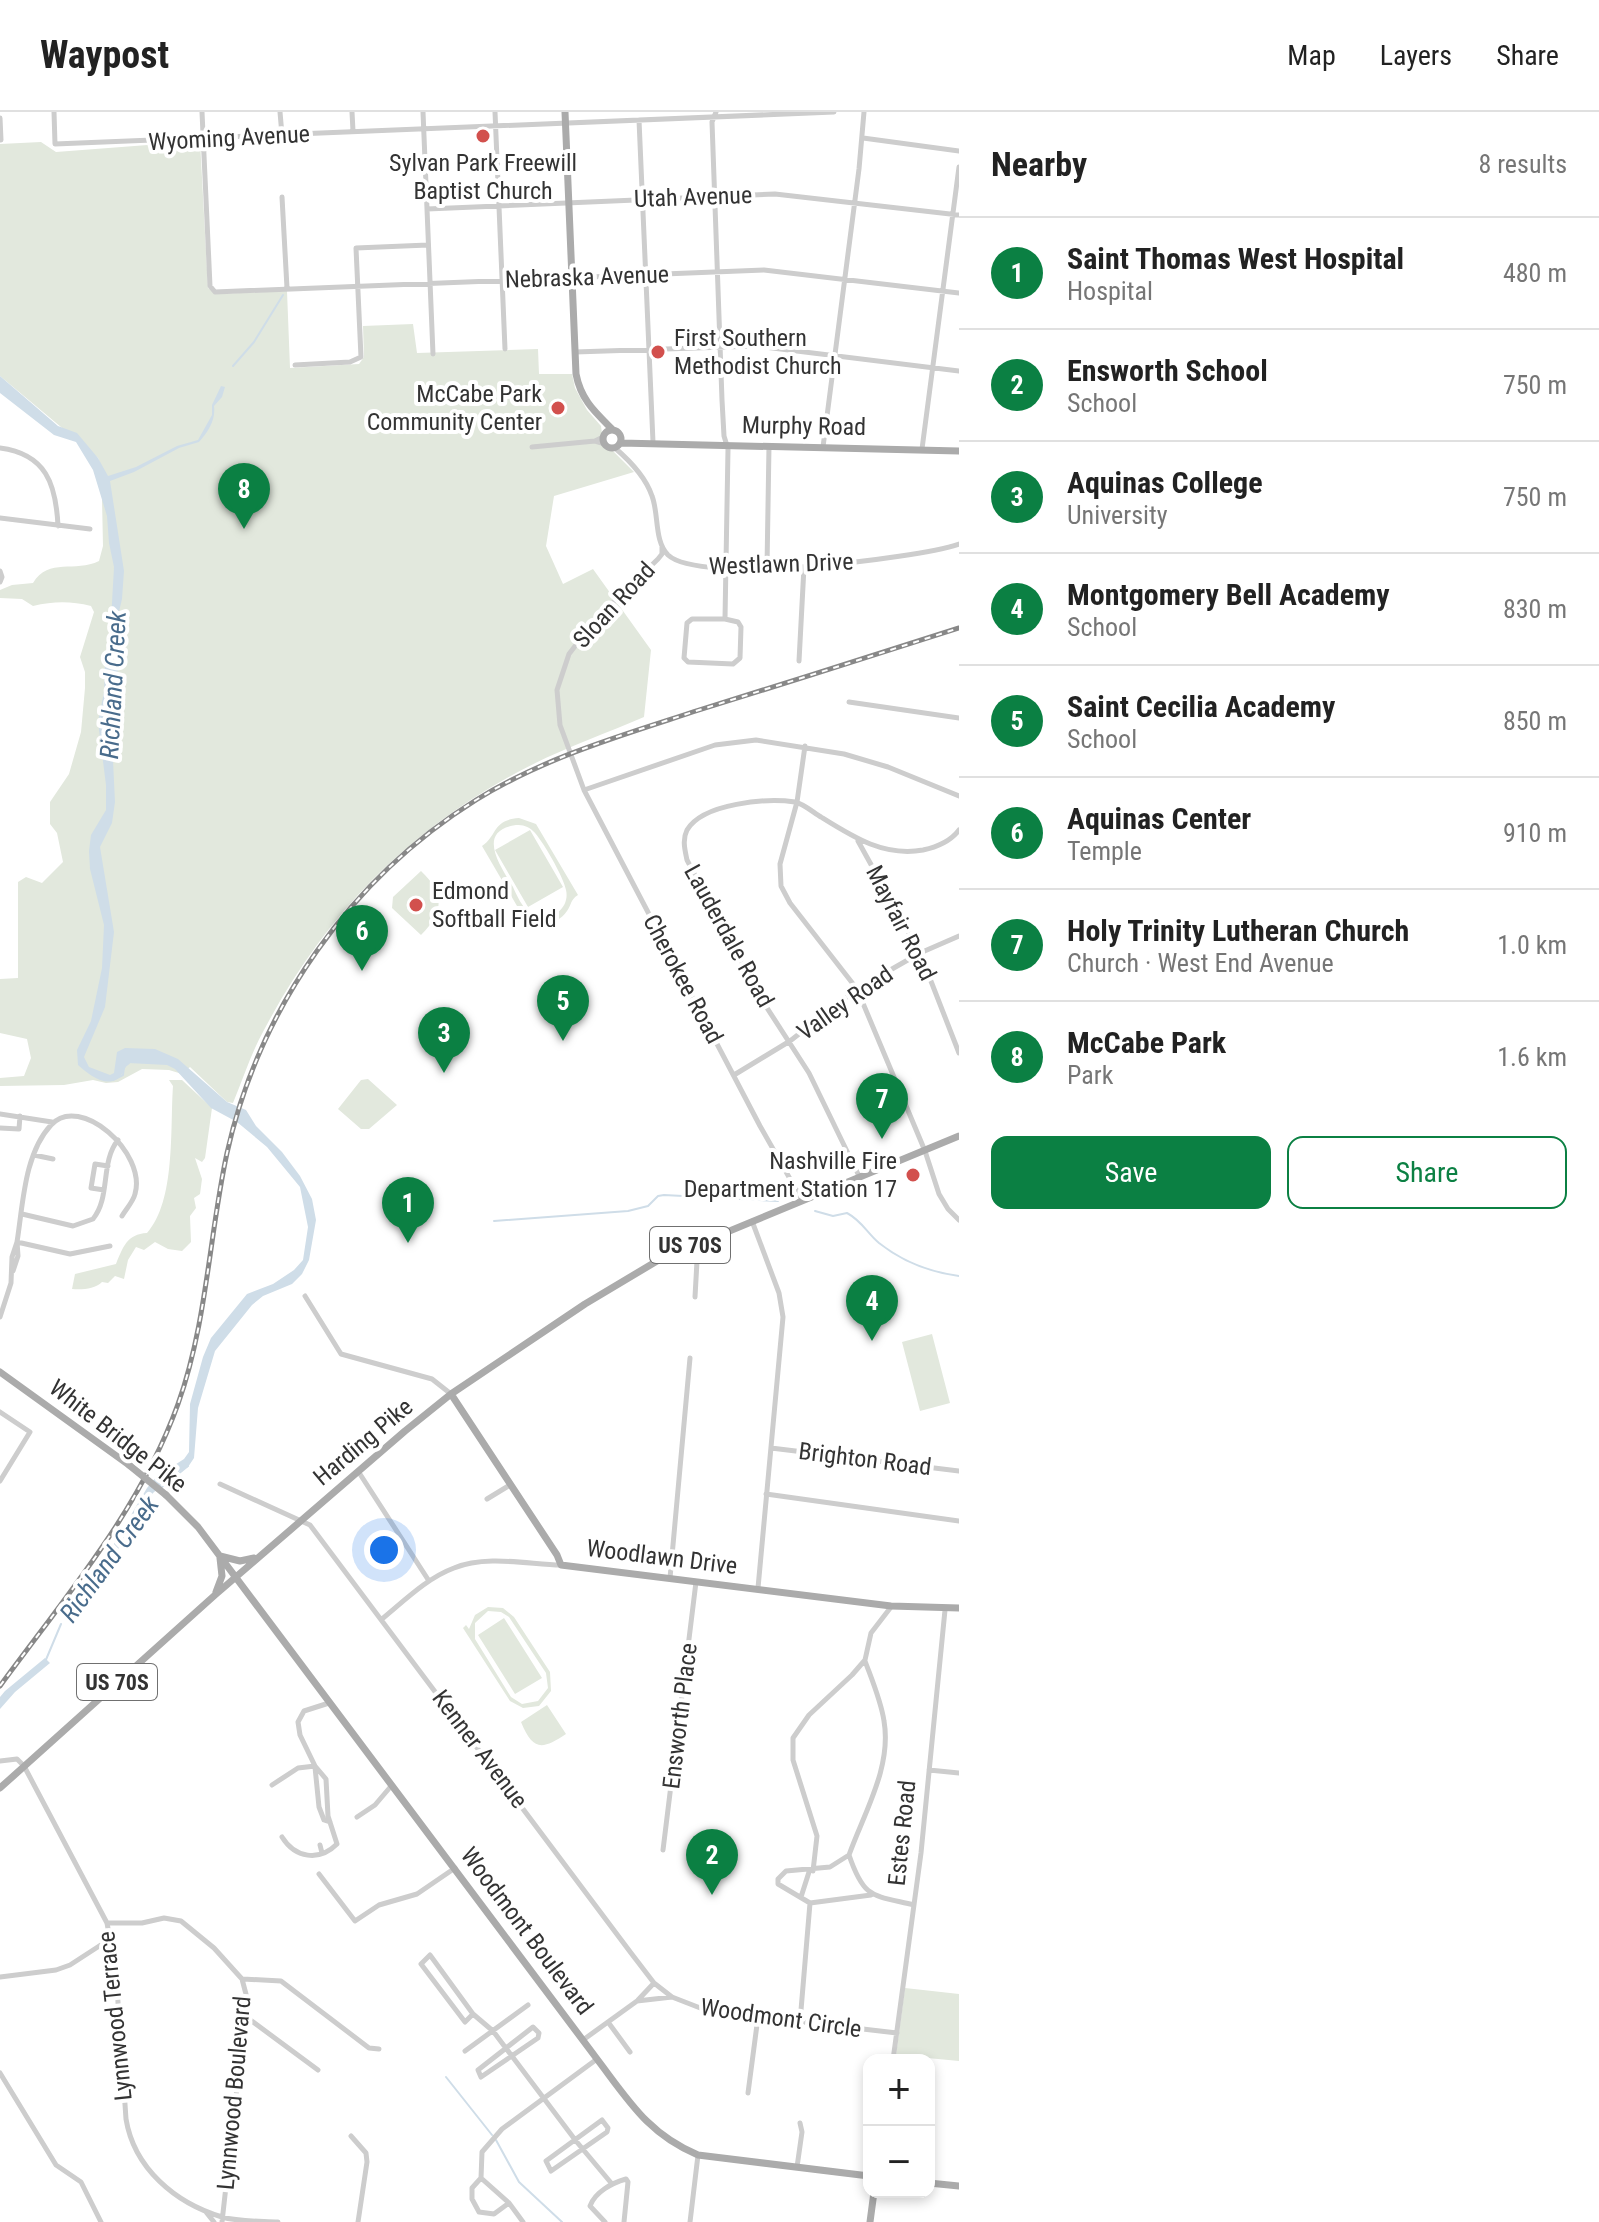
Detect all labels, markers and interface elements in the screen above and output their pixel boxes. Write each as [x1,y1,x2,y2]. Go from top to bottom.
text: Waypost [40,33,169,77]
text: Map [1287,39,1336,72]
text: Layers [1380,39,1452,72]
text: Share [1496,39,1559,72]
street label: Wyoming Avenue [147,120,311,156]
marker: Sylvan Park Freewill Baptist Church [474,127,492,145]
text: Nearby [991,144,1087,184]
place label: Sylvan Park Freewill Baptist Church [389,149,577,205]
text: 8 results [1478,149,1567,179]
street label: Utah Avenue [633,181,753,213]
text: Saint Thomas West Hospital [1067,241,1404,276]
text: 1 [1010,258,1024,288]
text: 480 m [1503,258,1567,288]
street label: Nebraska Avenue [504,260,670,294]
text: Hospital [1067,276,1153,306]
place label: First Southern Methodist Church [674,324,842,380]
marker: First Southern Methodist Church [649,343,667,361]
text: Ensworth School [1067,353,1268,388]
text: 2 [1010,370,1024,400]
text: 750 m [1503,370,1567,400]
place label: McCabe Park Community Center [367,380,542,436]
text: School [1067,388,1137,418]
marker: McCabe Park Community Center [549,399,567,417]
street label: Murphy Road [742,411,866,441]
pin: 8 [218,463,270,529]
text: Aquinas College [1067,465,1263,500]
text: 3 [1010,482,1024,512]
text: 750 m [1503,482,1567,512]
text: University [1067,500,1168,530]
street label: Westlawn Drive [708,547,854,581]
street label: Sloan Road [567,556,661,654]
text: Montgomery Bell Academy [1067,577,1390,612]
text: 4 [1010,594,1024,624]
text: 830 m [1503,594,1567,624]
water label: Richland Creek [94,610,132,760]
text: School [1067,612,1137,642]
text: Saint Cecilia Academy [1067,689,1335,724]
text: 5 [1010,706,1024,736]
text: 850 m [1503,706,1567,736]
text: School [1067,724,1137,754]
text: Aquinas Center [1067,801,1251,836]
text: 6 [1010,818,1024,848]
text: 910 m [1503,818,1567,848]
text: Temple [1067,836,1142,866]
street label: Lauderdale Road [678,860,780,1012]
street label: Mayfair Road [860,861,942,985]
place label: Edmond Softball Field [432,877,557,933]
marker: Edmond Softball Field [407,896,425,914]
pin: 6 [336,905,388,971]
street label: Cherokee Road [637,910,729,1048]
text: Holy Trinity Lutheran Church [1067,913,1409,948]
text: 7 [1010,930,1024,960]
text: 1.0 km [1497,930,1567,960]
text: Church · West End Avenue [1067,948,1334,978]
street label: Valley Road [792,960,898,1046]
pin: 5 [537,975,589,1041]
pin: 3 [418,1007,470,1073]
text: McCabe Park [1067,1025,1226,1060]
text: 8 [1010,1042,1024,1072]
text: 1.6 km [1497,1042,1567,1072]
text: Park [1067,1060,1113,1090]
pin: 7 [856,1073,908,1139]
button: Save [991,1136,1271,1209]
button: Share [1287,1136,1567,1209]
place label: Nashville Fire Department Station 17 [684,1147,897,1203]
marker: Nashville Fire Department Station 17 [904,1166,922,1184]
pin: 1 [382,1177,434,1243]
road number: US 70S [650,1227,730,1263]
pin: 4 [846,1275,898,1341]
street label: White Bridge Pike [44,1374,192,1498]
street label: Harding Pike [308,1393,418,1491]
street label: Brighton Road [797,1437,933,1481]
water label: Richland Creek [53,1490,165,1628]
your location [364,1530,404,1570]
street label: Woodlawn Drive [585,1534,739,1580]
street label: Ensworth Place [657,1641,703,1791]
road number: US 70S [77,1664,157,1700]
street label: Kenner Avenue [427,1684,533,1814]
street label: Estes Road [883,1779,921,1887]
pin: 2 [686,1829,738,1895]
street label: Woodmont Boulevard [455,1842,599,2020]
street label: Lynnwood Terrace [92,1930,138,2102]
street label: Woodmont Circle [699,1993,863,2043]
street label: Lynnwood Boulevard [212,1995,256,2191]
map controls [863,2054,935,2198]
button: + [863,2054,935,2126]
button: − [863,2126,935,2198]

